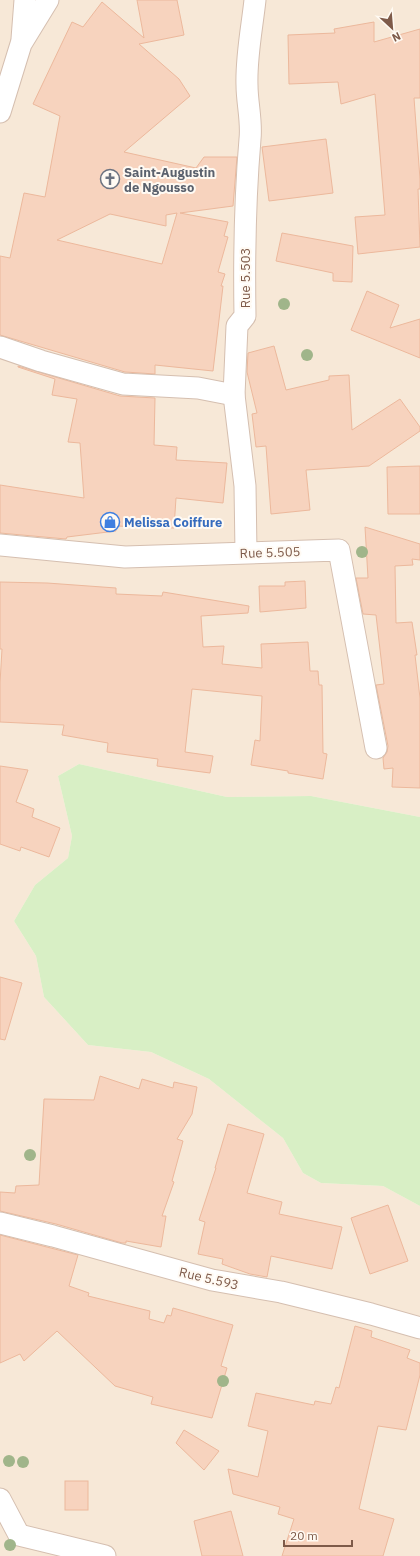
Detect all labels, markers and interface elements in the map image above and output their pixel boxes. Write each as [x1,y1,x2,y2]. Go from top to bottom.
north arrow [372,8,412,48]
text: N [390,29,403,45]
place label: Saint-Augustin de Ngousso [124,164,215,196]
church icon: Saint-Augustin de Ngousso [99,168,121,190]
street label: Rue 5.503 [237,248,254,308]
shop icon: Melissa Coiffure [99,511,121,533]
place label: Melissa Coiffure [124,514,222,531]
street label: Rue 5.505 [239,543,301,562]
street label: Rue 5.593 [177,1263,240,1294]
scale bar [284,1522,352,1548]
text: 20 m [290,1528,318,1543]

